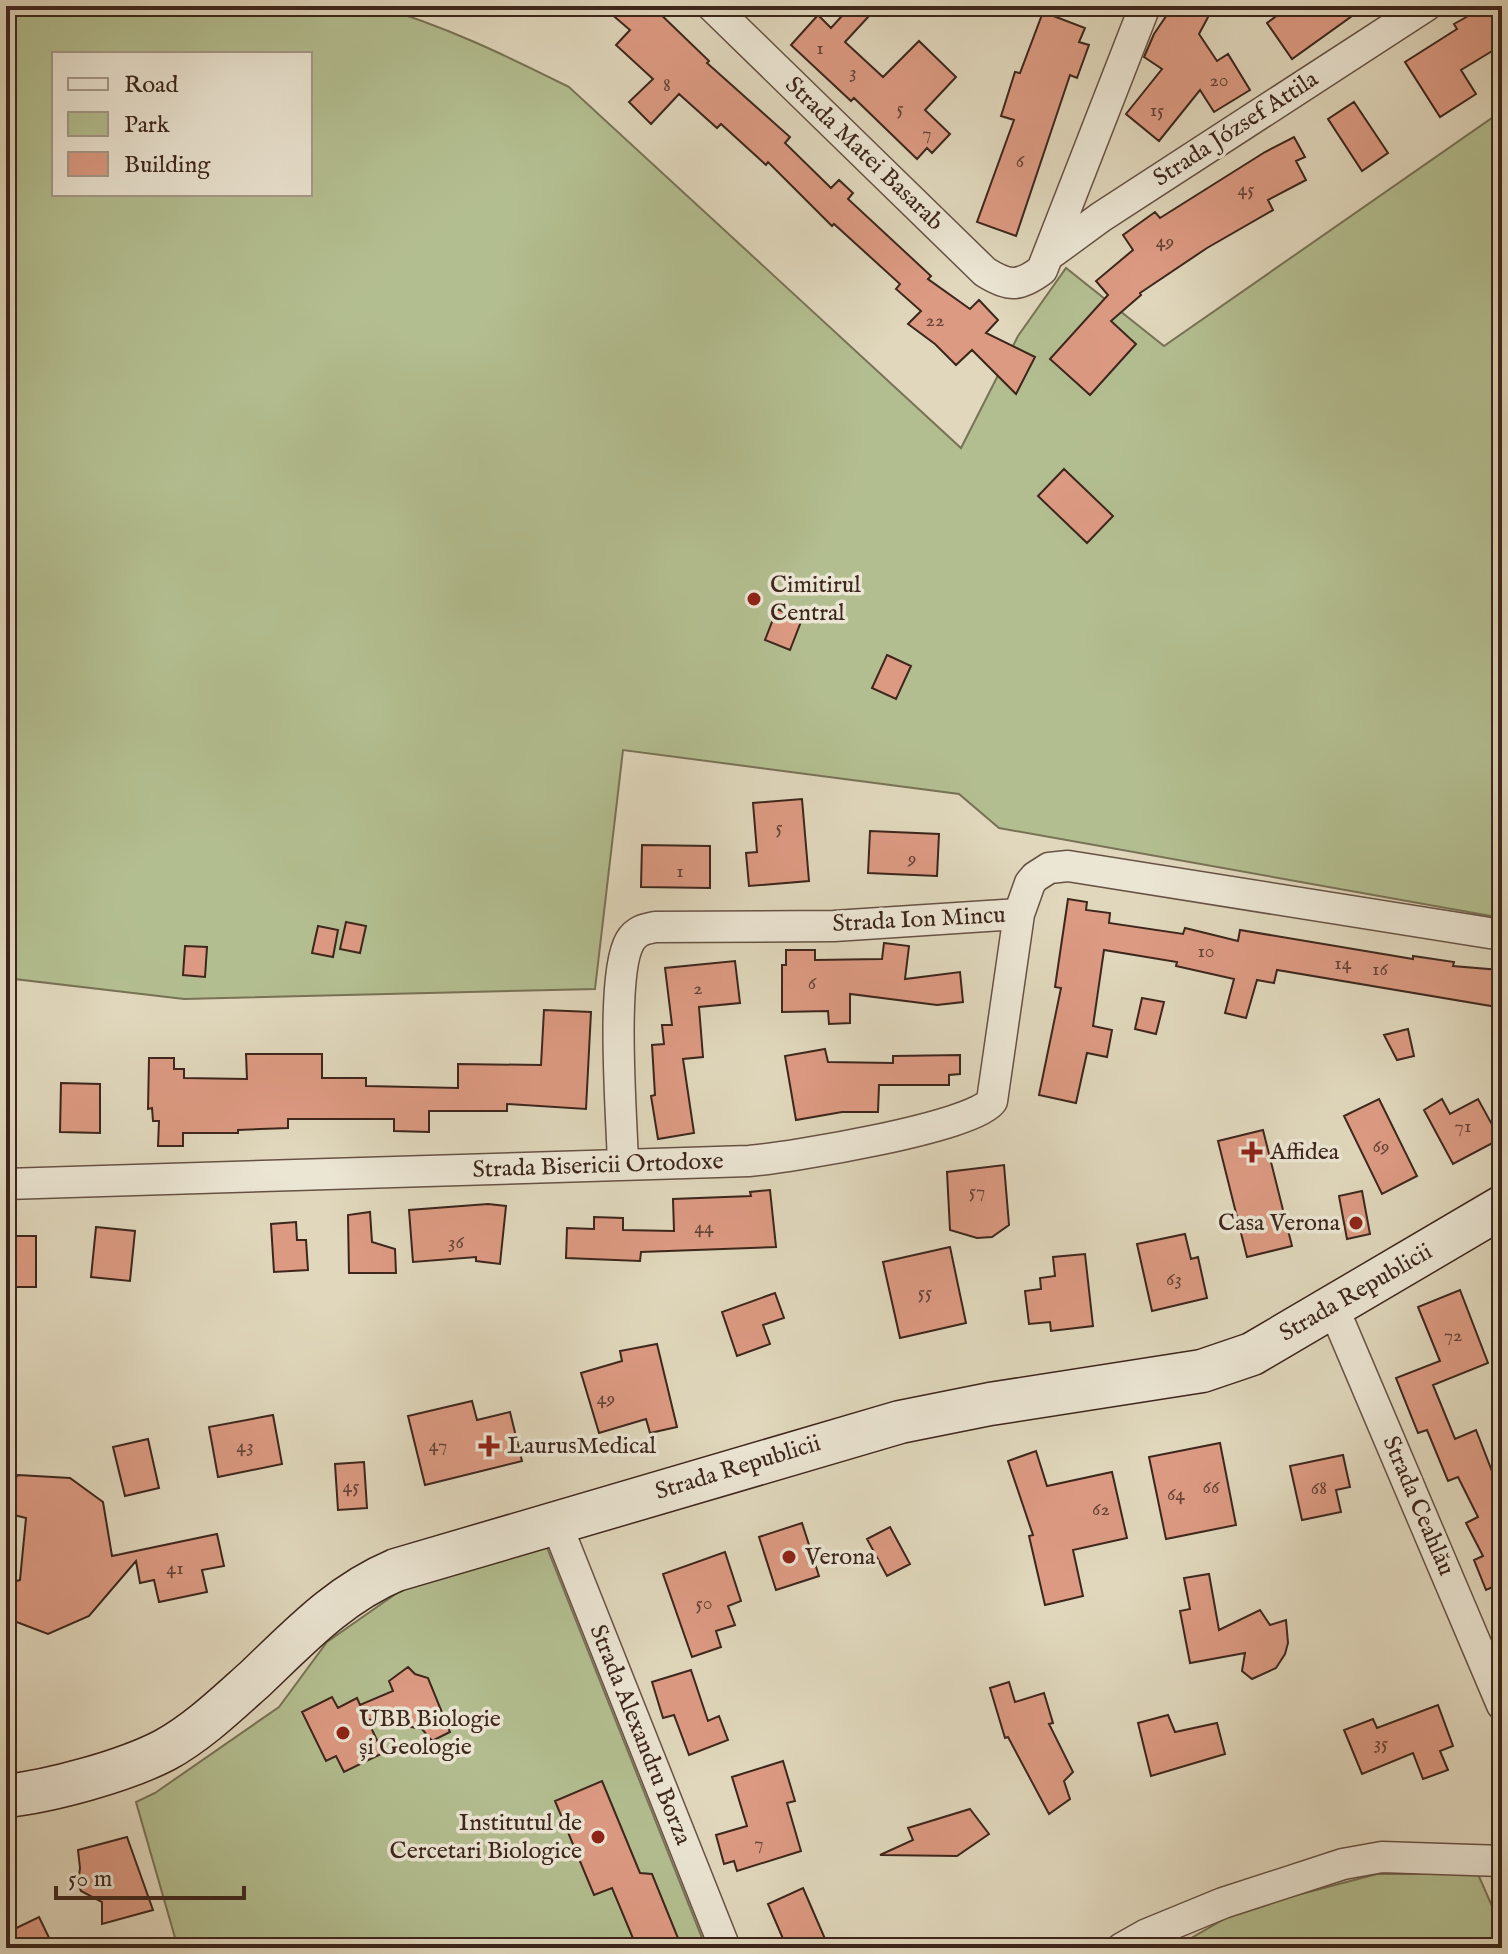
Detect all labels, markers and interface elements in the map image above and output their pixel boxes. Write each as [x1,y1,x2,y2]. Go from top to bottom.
house number: 1 [816,36,824,61]
legend [52,52,312,196]
house number: 3 [849,60,857,85]
street label: Strada József Attila [1148,64,1325,194]
house number: 20 [1209,68,1229,93]
text: Road [124,70,178,101]
street label: Strada Matei Basarab [778,70,950,238]
house number: 8 [663,73,671,98]
house number: 5 [896,96,904,121]
house number: 15 [1150,98,1164,123]
text: Park [124,110,170,141]
house number: 7 [922,121,932,146]
house number: 6 [1016,149,1025,174]
text: Building [124,150,211,181]
house number: 45 [1238,177,1254,202]
house number: 49 [1156,229,1174,254]
house number: 22 [926,308,944,333]
place label: Cimitirul Central [770,570,861,629]
marker: Cimitirul Central [745,590,763,608]
house number: 5 [775,815,783,840]
house number: 9 [907,846,916,871]
house number: 1 [676,859,684,884]
street label: Strada Ion Mincu [832,900,1006,940]
house number: 10 [1197,939,1215,964]
house number: 14 [1334,951,1352,976]
house number: 16 [1372,957,1389,982]
house number: 6 [808,971,817,996]
house number: 2 [693,976,703,1001]
house number: 71 [1455,1114,1471,1139]
house number: 69 [1372,1134,1390,1159]
place label: Affidea [1269,1137,1340,1168]
marker: Affidea [1241,1141,1263,1163]
street label: Strada Bisericii Ortodoxe [472,1146,724,1186]
house number: 57 [969,1179,985,1204]
place label: Casa Verona [1218,1208,1341,1239]
marker: Casa Verona [1347,1214,1365,1232]
house number: 44 [694,1215,714,1240]
house number: 36 [448,1230,465,1255]
street label: Strada Republicii [1274,1237,1438,1349]
house number: 63 [1166,1267,1182,1292]
house number: 55 [918,1280,932,1305]
house number: 72 [1444,1323,1462,1348]
house number: 49 [597,1386,615,1411]
street label: Strada Republicii [652,1428,824,1508]
place label: LaurusMedical [507,1431,657,1462]
street label: Strada Ceahlău [1375,1431,1461,1581]
house number: 47 [429,1433,447,1458]
house number: 43 [236,1434,254,1459]
marker: LaurusMedical [478,1435,500,1457]
house number: 45 [343,1474,359,1499]
house number: 66 [1203,1475,1220,1500]
house number: 68 [1311,1476,1327,1501]
house number: 64 [1167,1482,1185,1507]
house number: 62 [1092,1497,1110,1522]
place label: Verona [804,1542,876,1573]
marker: Verona [780,1548,798,1566]
house number: 41 [166,1556,184,1581]
house number: 50 [696,1591,713,1616]
street label: Strada Alexandru Borza [582,1620,699,1850]
place label: UBB Biologie și Geologie [359,1704,501,1763]
marker: UBB Biologie și Geologie [334,1724,352,1742]
house number: 35 [1374,1731,1388,1756]
place label: Institutul de Cercetari Biologice [390,1808,582,1867]
marker: Institutul de Cercetari Biologice [589,1828,607,1846]
house number: 7 [754,1831,764,1856]
scale bar [56,1850,244,1900]
text: 50 m [68,1864,112,1895]

